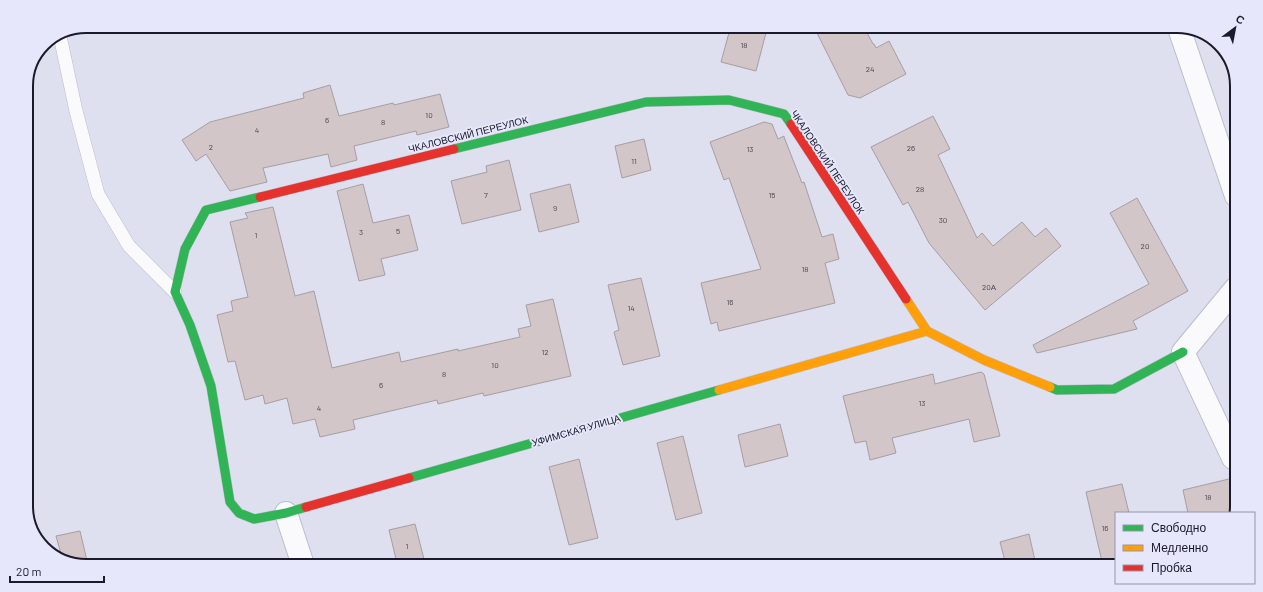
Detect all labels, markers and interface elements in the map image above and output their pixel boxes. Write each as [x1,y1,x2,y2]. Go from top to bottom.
north arrow [1215,8,1255,48]
text: С [1234,11,1247,27]
house number: 18 [741,40,747,50]
house number: 24 [866,64,874,74]
street label: ЧКАЛОВСКИЙ ПЕРЕУЛОК [789,108,867,216]
house number: 10 [425,110,433,120]
street label: ЧКАЛОВСКИЙ ПЕРЕУЛОК [407,113,529,155]
house number: 6 [325,115,329,125]
house number: 8 [381,117,385,127]
house number: 4 [255,125,259,135]
house number: 2 [209,142,213,152]
house number: 26 [907,143,915,153]
house number: 13 [747,144,753,154]
house number: 11 [631,156,637,166]
house number: 28 [916,184,924,194]
house number: 7 [484,190,488,200]
house number: 15 [769,190,775,200]
house number: 9 [553,203,557,213]
house number: 30 [939,215,947,225]
house number: 5 [396,226,400,236]
house number: 3 [359,227,363,237]
house number: 1 [255,230,258,240]
house number: 20 [1141,241,1149,251]
house number: 18 [802,264,808,274]
house number: 20А [982,282,997,292]
house number: 16 [727,297,733,307]
house number: 14 [627,303,635,313]
house number: 12 [541,347,549,357]
house number: 10 [491,360,499,370]
house number: 8 [442,369,446,379]
house number: 6 [379,380,383,390]
house number: 13 [919,398,925,408]
house number: 4 [317,403,321,413]
street label: УФИМСКАЯ УЛИЦА [530,411,622,448]
house number: 18 [1205,492,1211,502]
legend [1115,512,1255,584]
text: Свободно [1151,520,1206,535]
house number: 16 [1102,523,1108,533]
text: Медленно [1151,540,1208,555]
house number: 1 [406,541,409,551]
scale bar [10,558,104,584]
text: Пробка [1151,560,1192,575]
text: 20 m [16,564,42,578]

